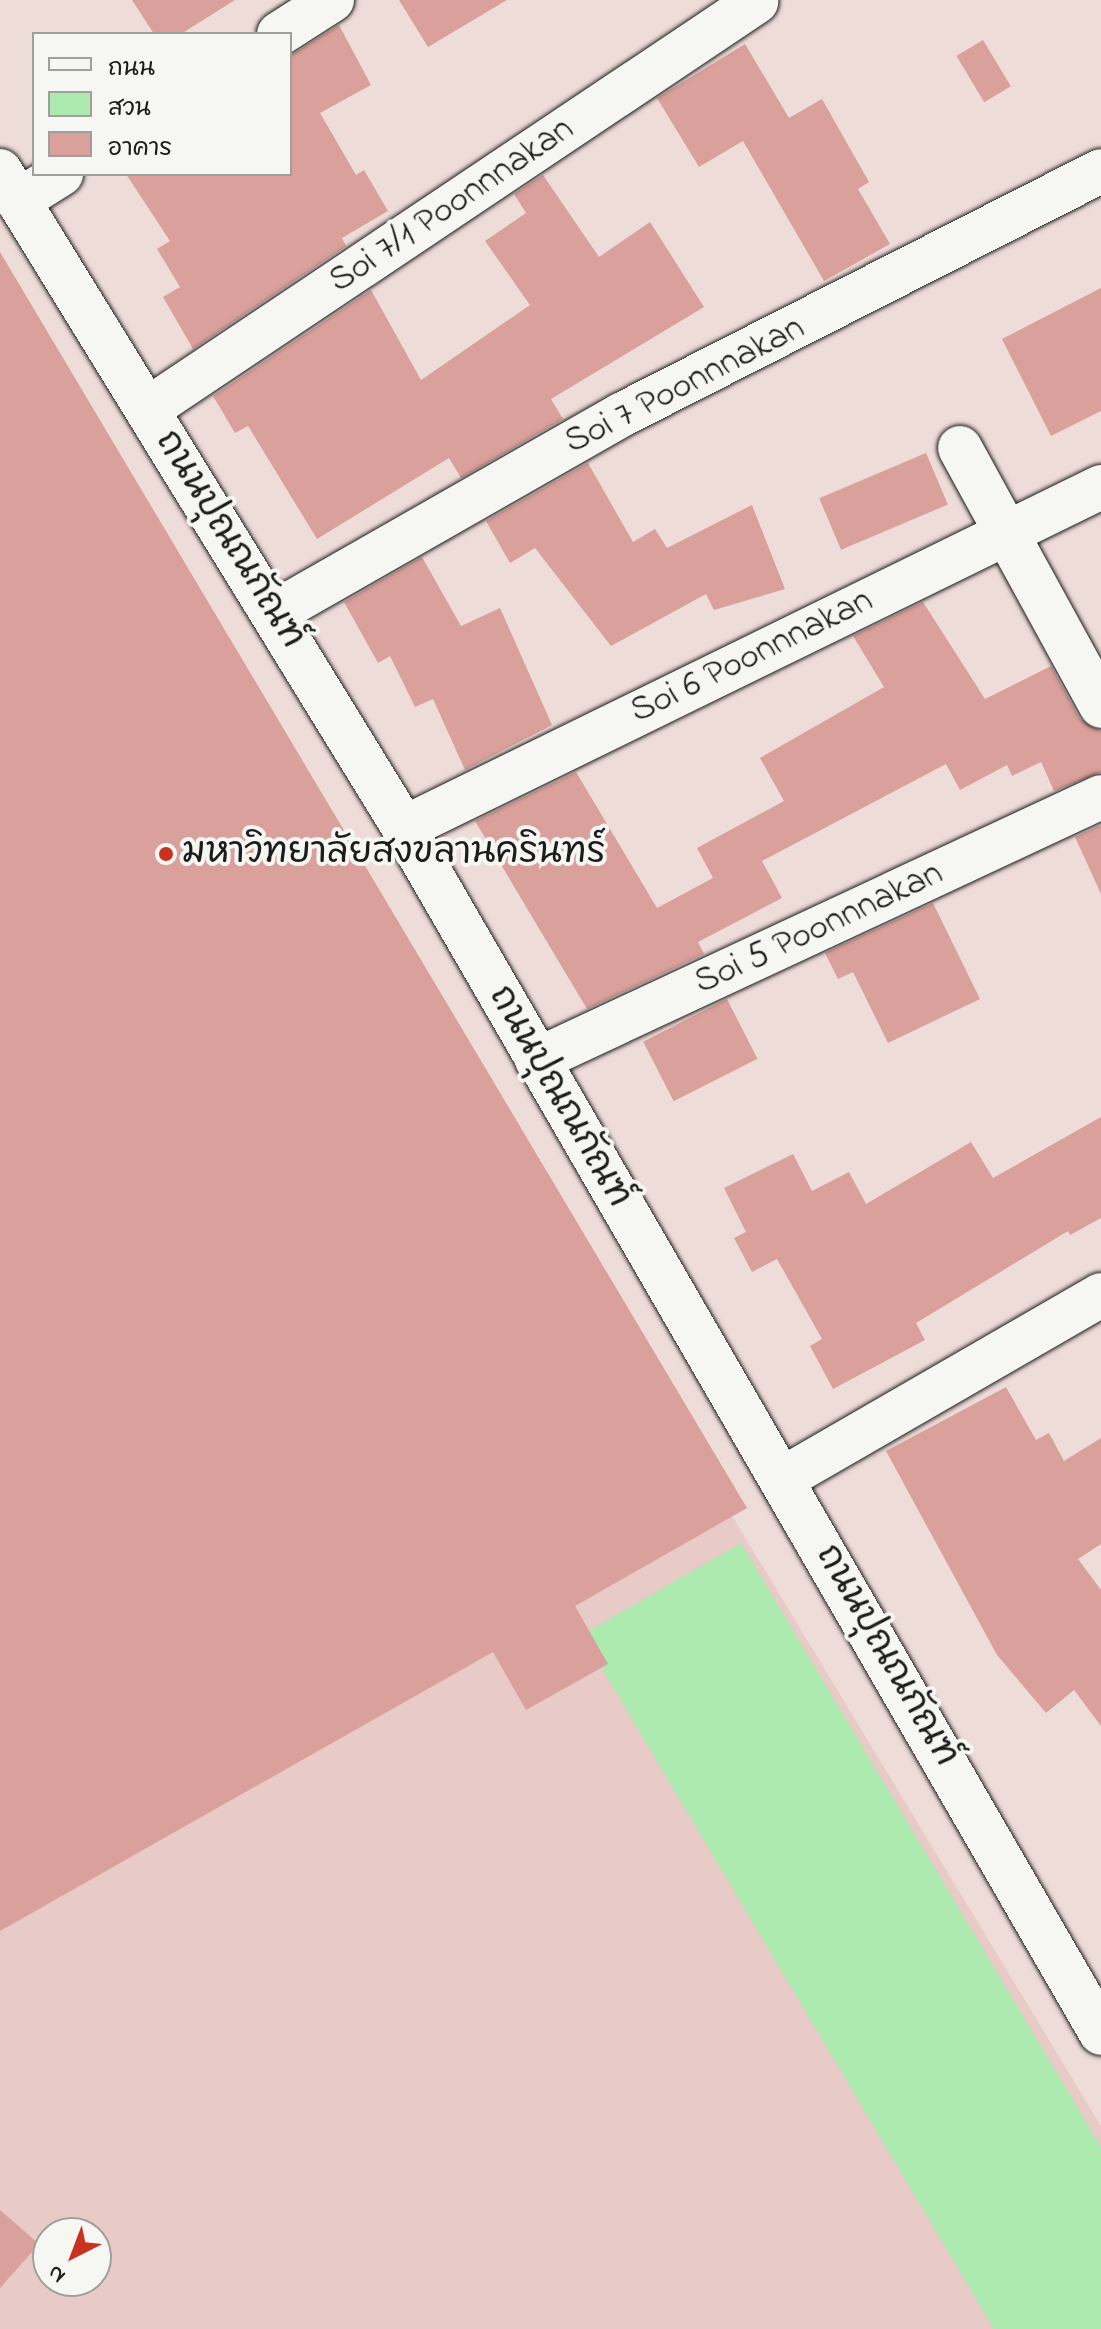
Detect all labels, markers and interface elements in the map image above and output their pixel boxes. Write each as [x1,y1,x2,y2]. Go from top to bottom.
legend [32,32,292,176]
text: ถนน [108,52,155,87]
text: สวน [108,92,151,127]
street label: Soi 7/1 Poonnnakan [322,108,582,304]
text: อาคาร [108,132,172,167]
street label: Soi 7 Poonnnakan [558,307,812,465]
street label: ถนนปุณณกัณฑ์ [145,423,313,657]
street label: Soi 6 Poonnnakan [624,580,880,734]
place label: มหาวิทยาลัยสงขลานครินทร์ [182,832,605,876]
marker: มหาวิทยาลัยสงขลานครินทร์ [157,845,175,863]
street label: Soi 5 Poonnnakan [688,853,950,1005]
street label: ถนนปุณณกัณฑ์ [478,978,640,1216]
street label: ถนนปุณณกัณฑ์ [805,1537,967,1775]
north arrow [32,2217,112,2297]
text: N [41,2256,74,2290]

